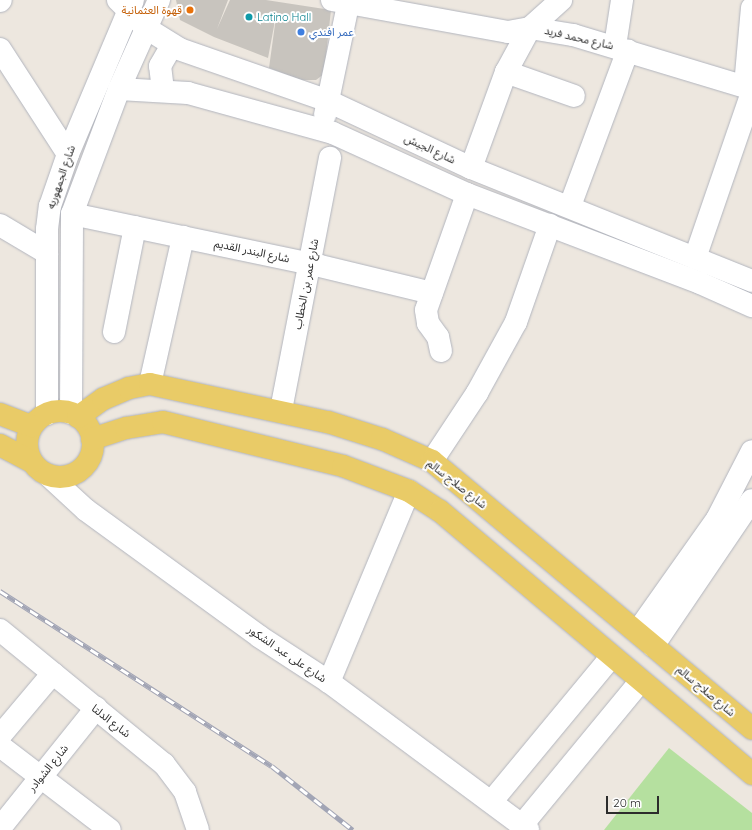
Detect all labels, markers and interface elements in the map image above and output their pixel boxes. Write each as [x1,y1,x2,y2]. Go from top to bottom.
place label: قهوة العثمانية [122,3,182,17]
marker: قهوة العثمانية [185,5,195,15]
place label: Latino Hall [257,10,311,24]
marker: Latino Hall [244,12,254,22]
street label: شارع محمد فريد [543,24,615,52]
place label: عمر افندي [309,25,354,39]
marker: عمر افندي [296,27,306,37]
street label: شارع الجيش [402,131,458,167]
street label: شارع الجمهوريه [44,143,78,211]
street label: شارع البندر القديم [213,237,291,265]
street label: شارع عمر بن الخطاب [291,238,321,330]
street label: شارع صلاح سالم [425,457,489,511]
street label: شارع على عبد الشكور [245,623,329,685]
street label: شارع صلاح سالم [674,663,738,719]
street label: شارع الدلتا [89,702,133,740]
street label: شارع الشوادر [25,742,71,794]
scale bar [608,788,661,814]
text: 20 m [613,795,641,810]

